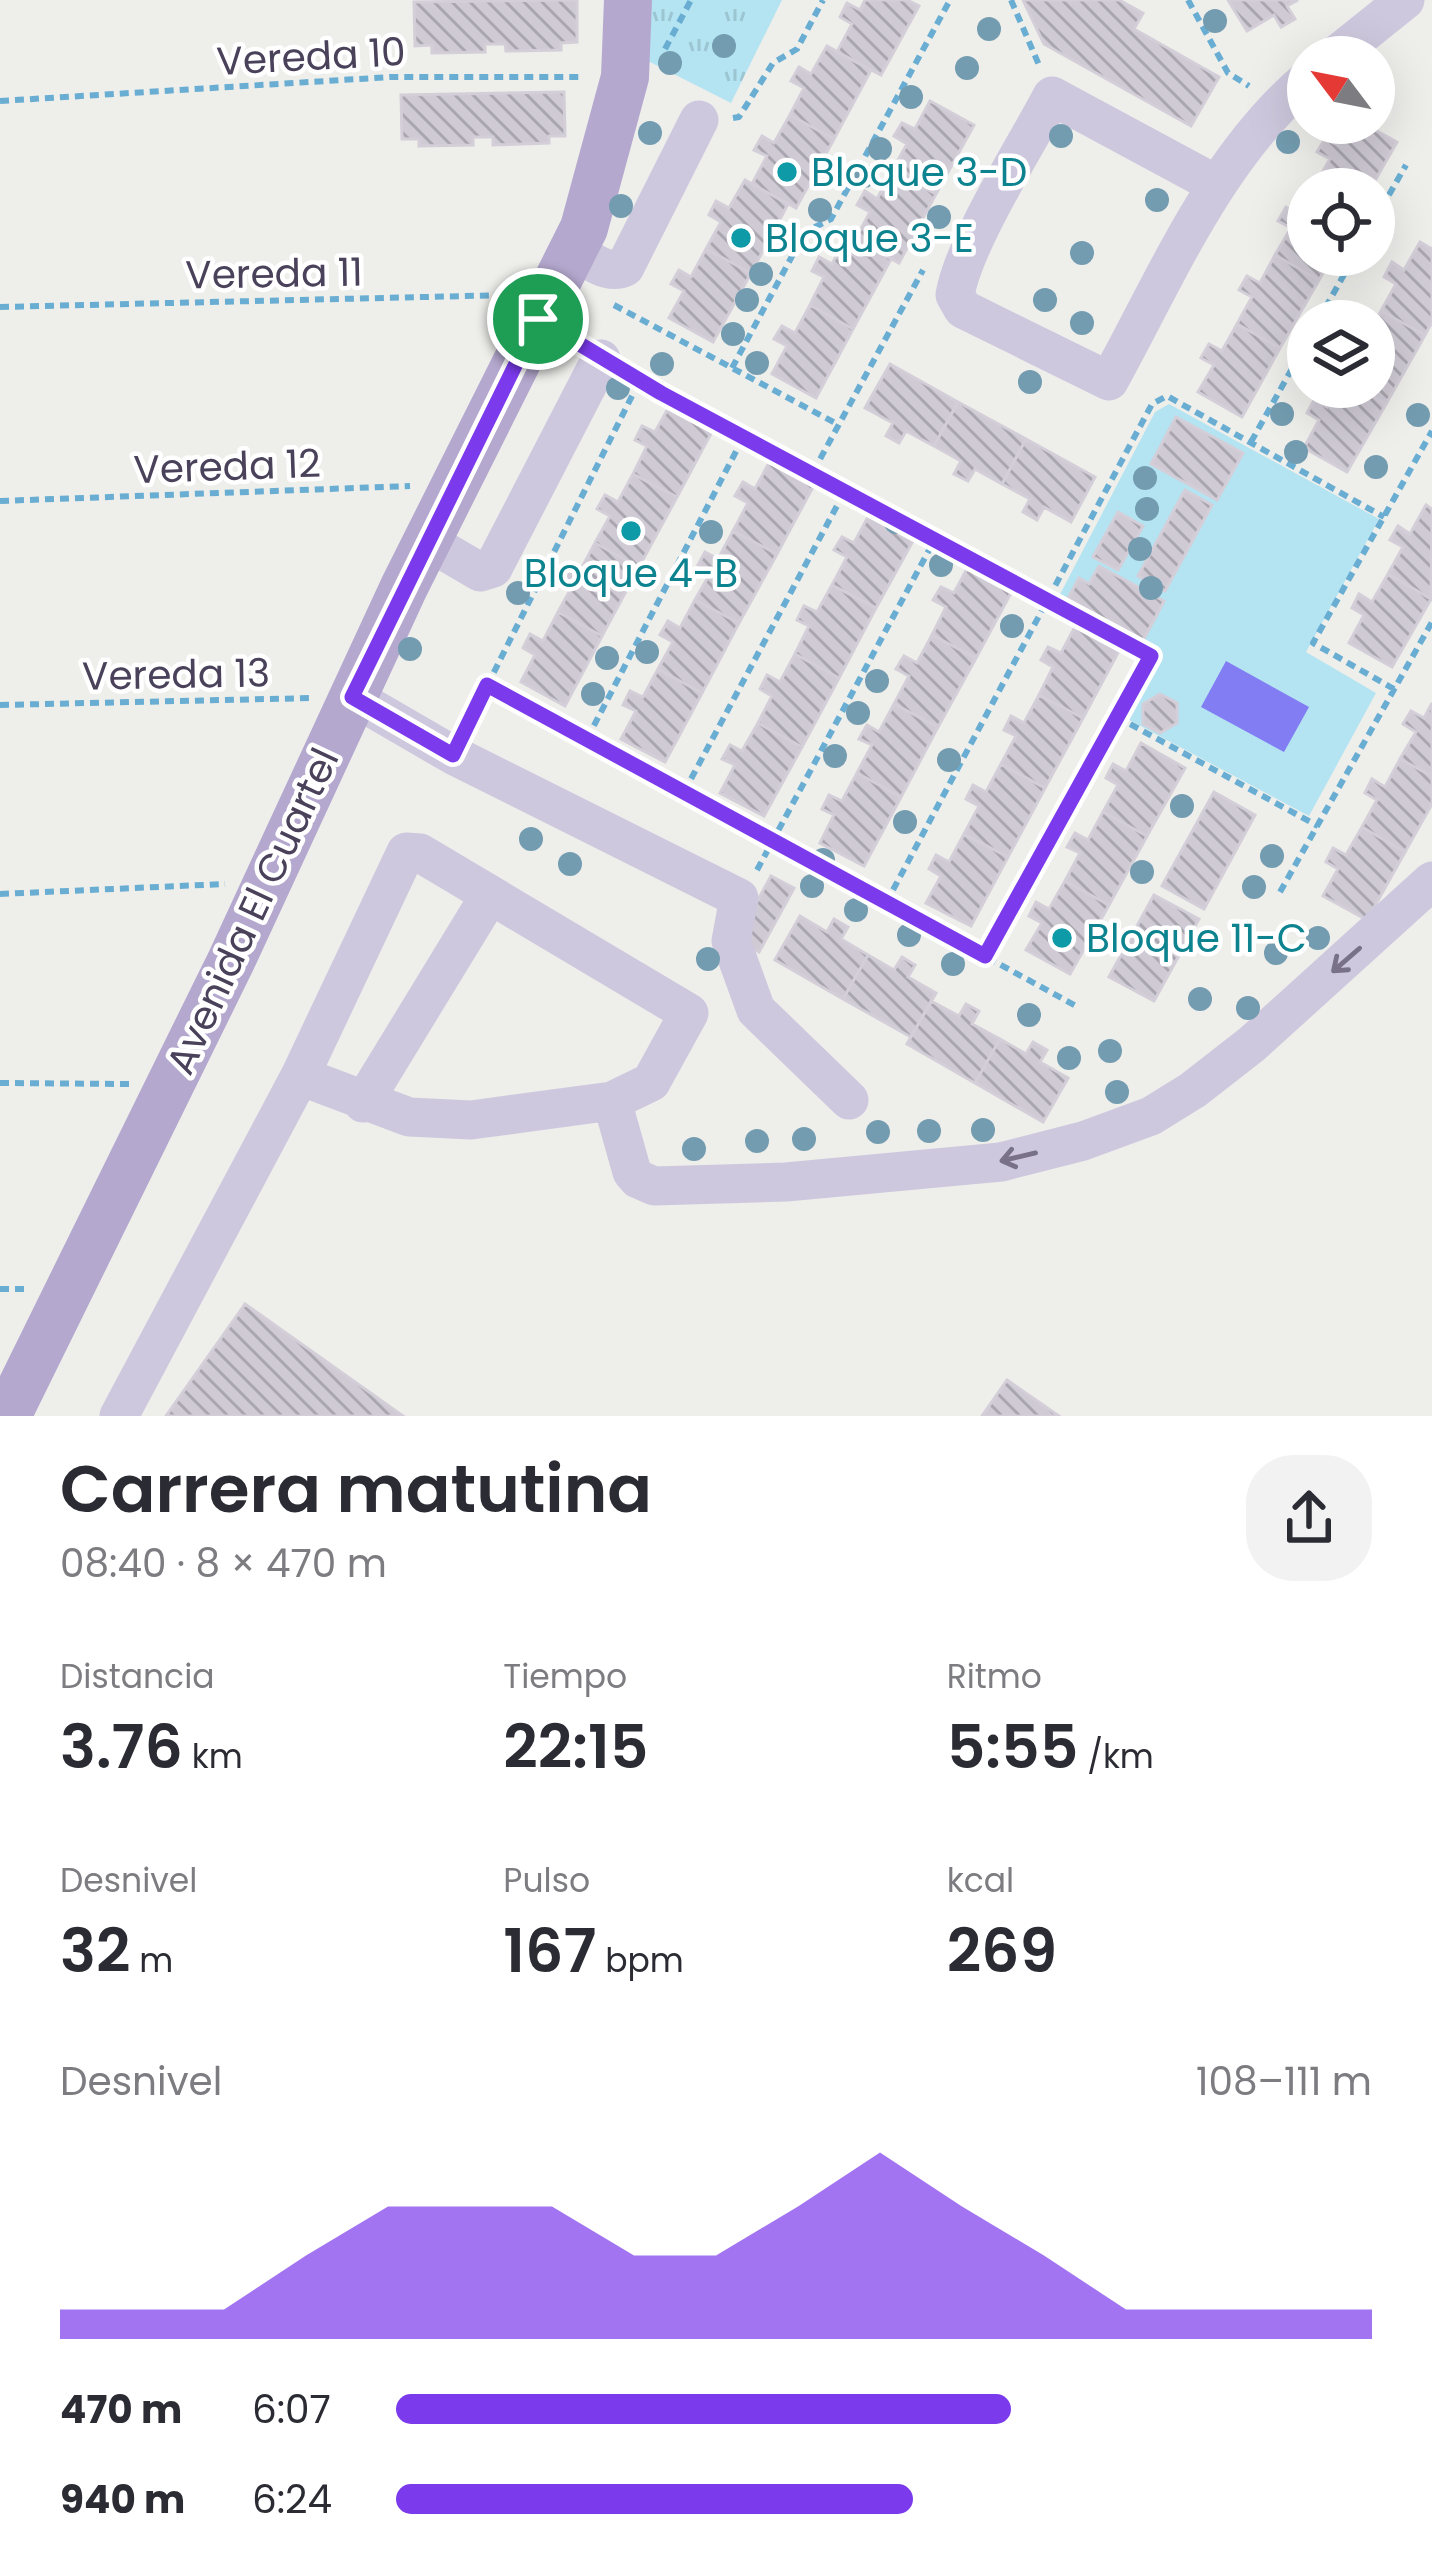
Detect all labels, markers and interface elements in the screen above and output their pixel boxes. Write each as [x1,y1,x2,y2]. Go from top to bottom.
street label: Vereda 10 [215,24,407,89]
north arrow [1287,36,1395,144]
map controls [1287,36,1395,408]
place label: Bloque 3-D [811,145,1027,200]
marker: Bloque 3-D [774,159,800,185]
button: locate [1287,168,1395,276]
place label: Bloque 3-E [765,211,974,266]
marker: Bloque 3-E [728,225,754,251]
street label: Vereda 11 [185,244,363,303]
pin [487,268,589,370]
icon: arrive [505,286,571,352]
button: layers [1287,300,1395,408]
street label: Vereda 12 [132,436,322,497]
marker: Bloque 4-B [618,518,644,544]
place label: Bloque 4-B [524,546,738,601]
street label: Vereda 13 [82,645,270,704]
street label: Avenida El Cuartel [153,739,352,1083]
place label: Bloque 11-C [1086,911,1307,966]
marker: Bloque 11-C [1049,925,1075,951]
one-way arrow [1332,946,1362,973]
one-way arrow [999,1147,1037,1169]
text: Carrera matutina [60,1443,652,1535]
button: share [1246,1455,1372,1581]
text: 08:40 · 8 × 470 m [60,1536,387,1591]
text: Distancia [60,1653,215,1700]
text: Tiempo [503,1653,627,1700]
text: Ritmo [947,1653,1042,1700]
text: 3.76 [60,1705,183,1789]
text: 22:15 [503,1705,648,1789]
text: 5:55 [947,1705,1078,1789]
text: km [183,1733,243,1780]
text: /km [1078,1733,1154,1780]
text: Desnivel [60,1857,197,1904]
text: Pulso [503,1857,590,1904]
text: kcal [947,1857,1014,1904]
text: 32 [60,1909,130,1993]
text: 167 [503,1909,596,1993]
text: 269 [947,1909,1057,1993]
text: m [130,1937,173,1984]
text: bpm [596,1937,684,1984]
text: Desnivel [60,2054,222,2109]
text: 108–111 m [1196,2054,1372,2109]
text: 470 m [60,2382,182,2437]
text: 6:07 [252,2382,331,2437]
text: 940 m [60,2472,185,2527]
text: 6:24 [252,2472,332,2527]

